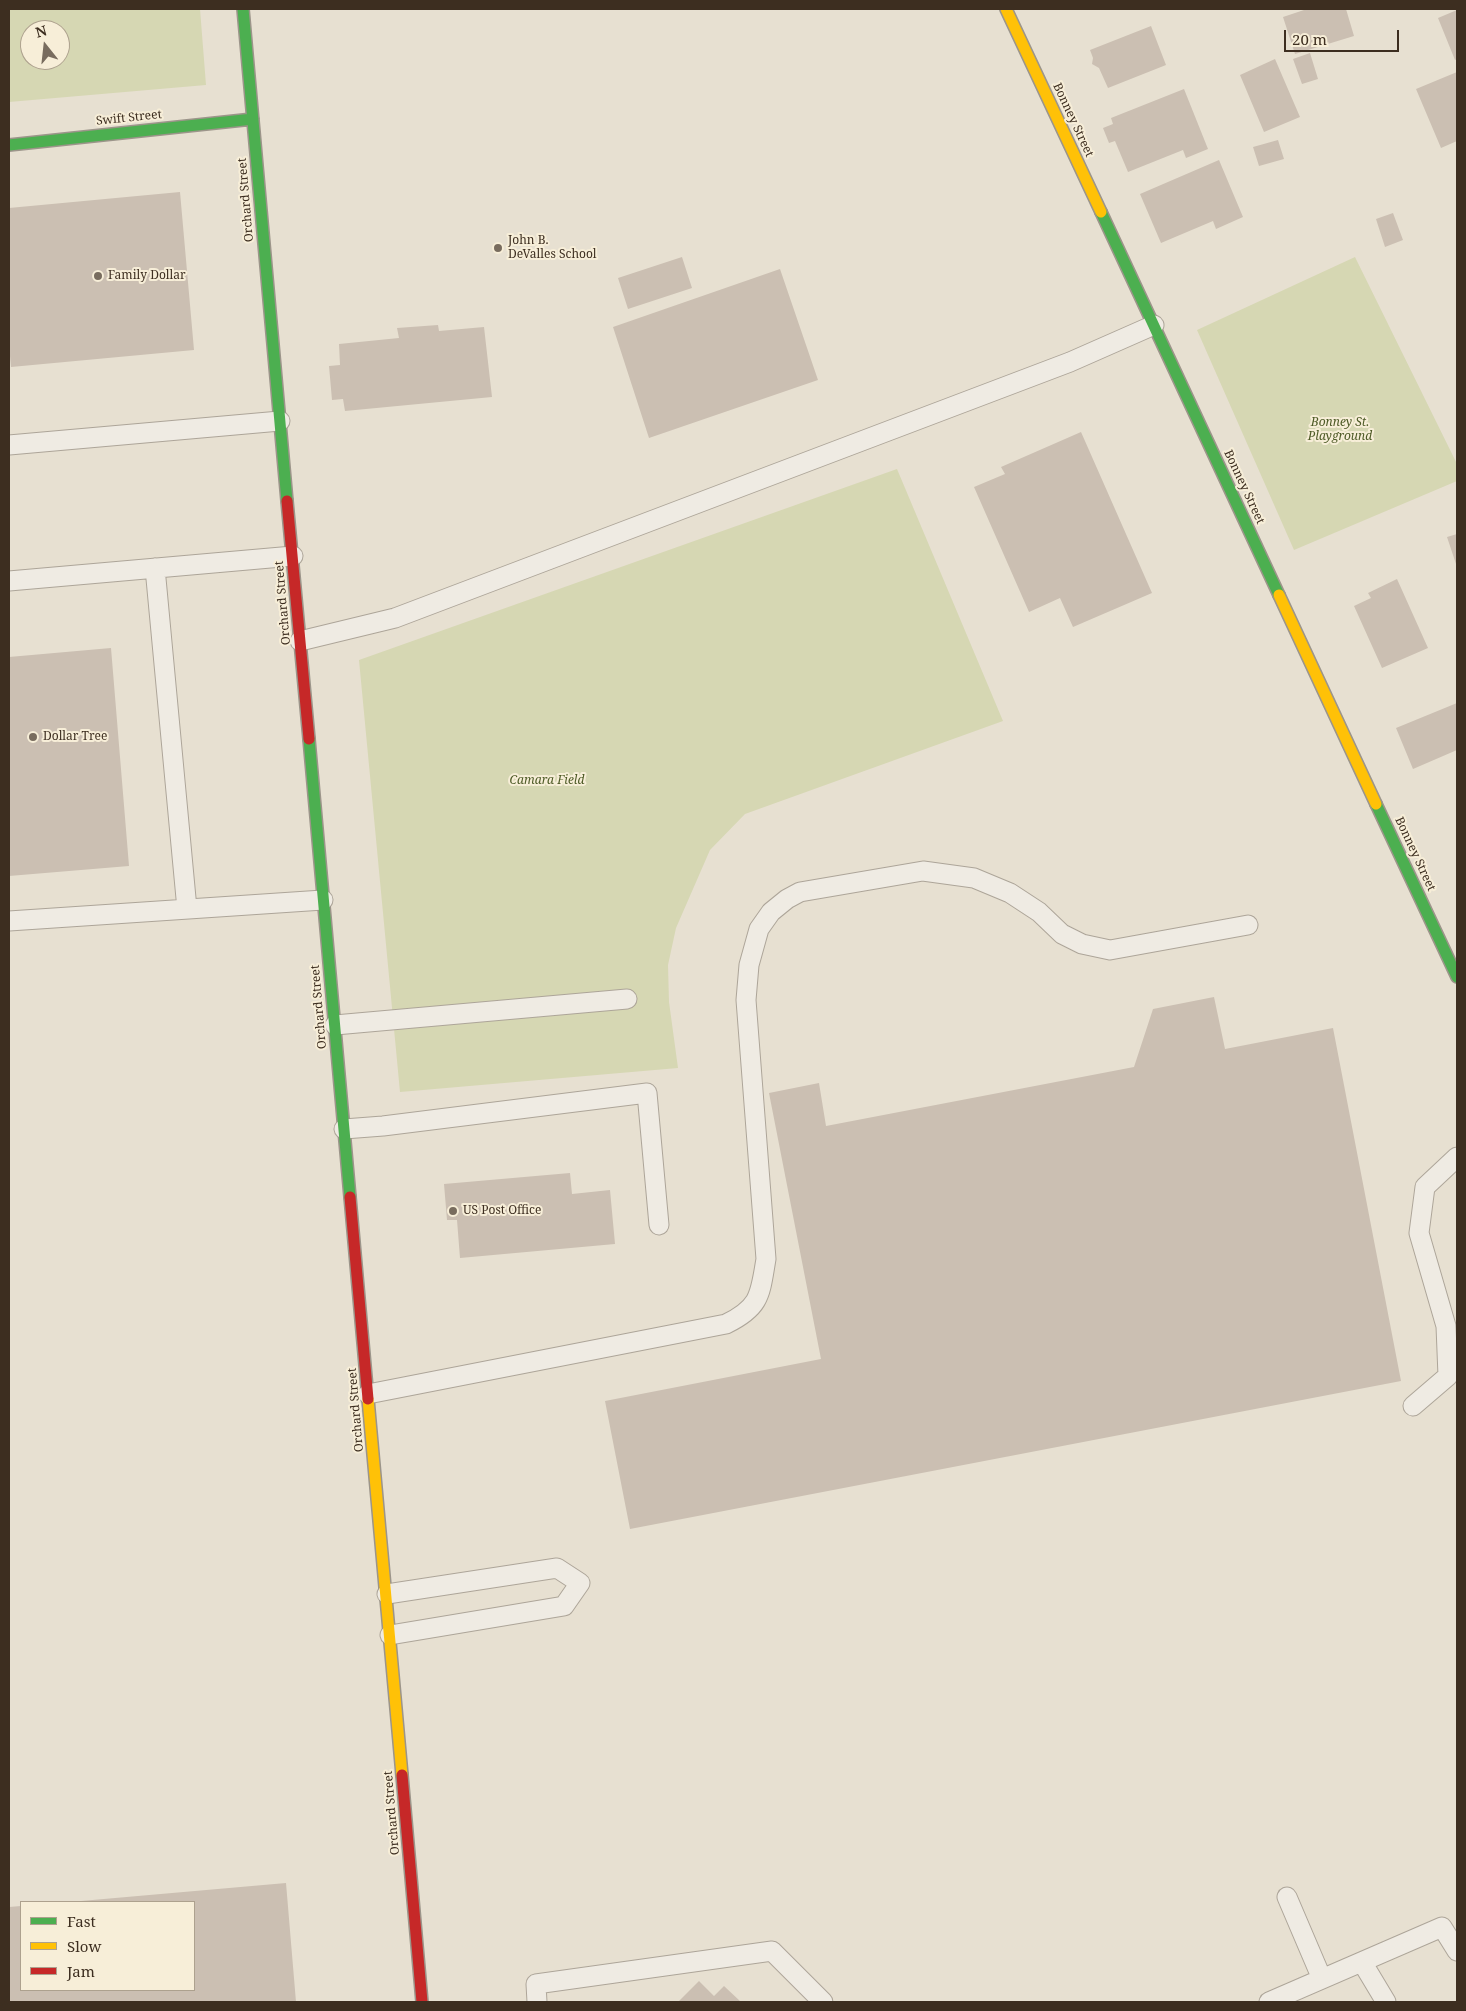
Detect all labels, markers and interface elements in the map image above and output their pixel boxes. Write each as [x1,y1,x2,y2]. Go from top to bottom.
north arrow [20,20,70,70]
text: N [33,20,49,42]
scale bar [1286,20,1401,52]
text: 20 m [1292,29,1327,49]
street label: Bonney Street [1050,81,1096,159]
street label: Swift Street [96,107,162,129]
street label: Orchard Street [235,157,257,243]
place label: John B. DeValles School [508,234,597,262]
marker: John B. DeValles School [492,242,504,254]
place label: Family Dollar [108,269,186,283]
marker: Family Dollar [92,270,104,282]
park label: Bonney St. Playground [1308,416,1372,444]
street label: Bonney Street [1221,448,1267,526]
street label: Orchard Street [272,560,294,646]
place label: Dollar Tree [43,730,107,744]
marker: Dollar Tree [27,731,39,743]
park label: Camara Field [510,774,584,788]
street label: Bonney Street [1392,815,1438,893]
street label: Orchard Street [308,964,330,1050]
place label: US Post Office [463,1204,541,1218]
marker: US Post Office [447,1205,459,1217]
street label: Orchard Street [345,1367,367,1453]
street label: Orchard Street [381,1770,403,1856]
legend [20,1901,195,1991]
text: Fast [67,1911,96,1931]
text: Slow [67,1936,101,1956]
text: Jam [67,1961,95,1981]

